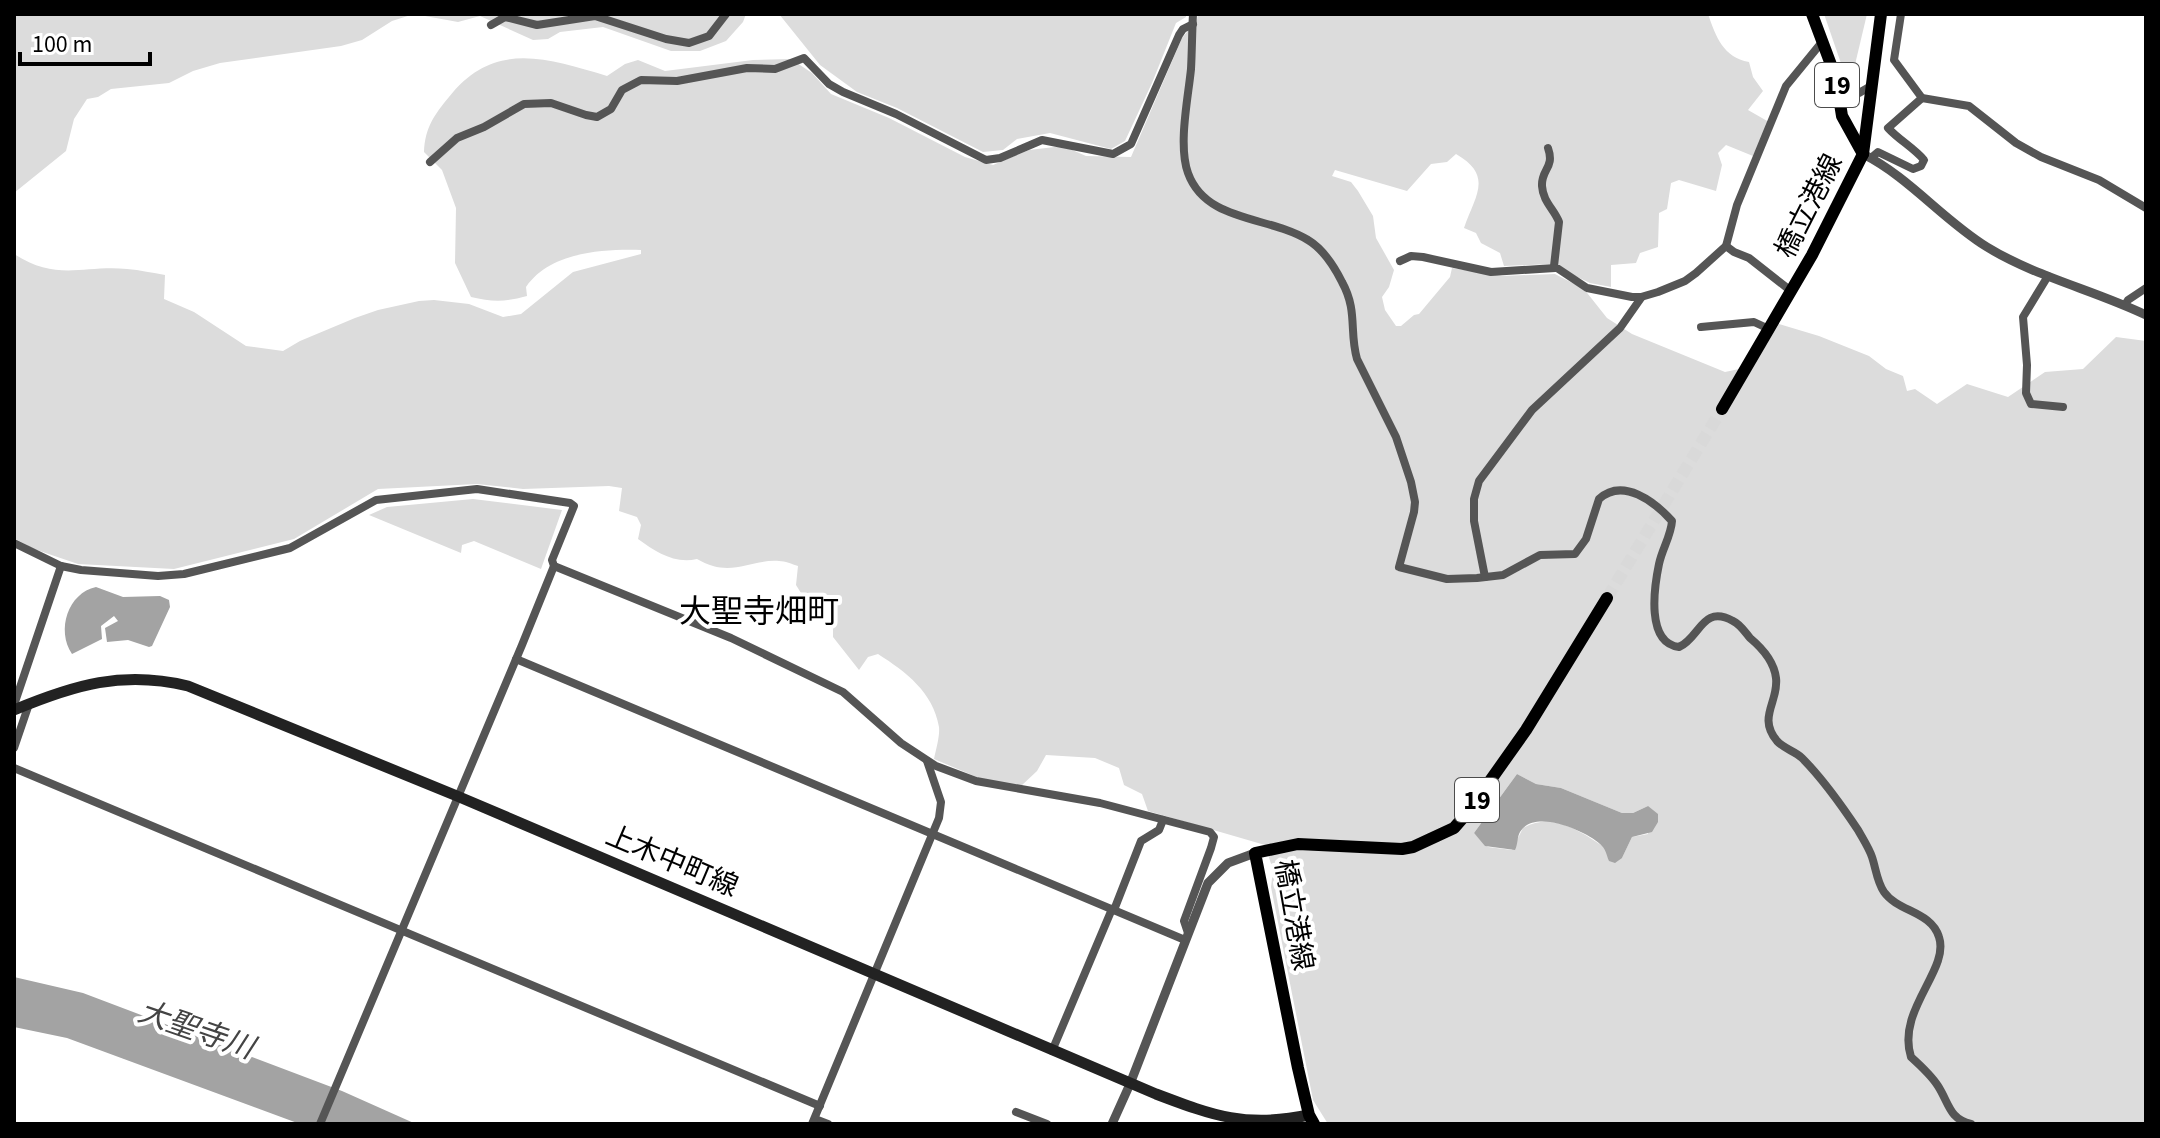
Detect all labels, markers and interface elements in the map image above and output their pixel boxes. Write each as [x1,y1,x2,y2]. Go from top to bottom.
scale bar [20,16,150,66]
text: 100 m [32,27,92,62]
road number: 19 [1815,63,1859,107]
street label: 橋立港線 [1766,147,1852,265]
district label: 大聖寺畑町 [679,589,839,635]
road number: 19 [1455,778,1499,822]
street label: 上木中町線 [600,815,744,907]
street label: 橋立港線 [1265,856,1323,974]
water label: 大聖寺川 [132,990,263,1071]

